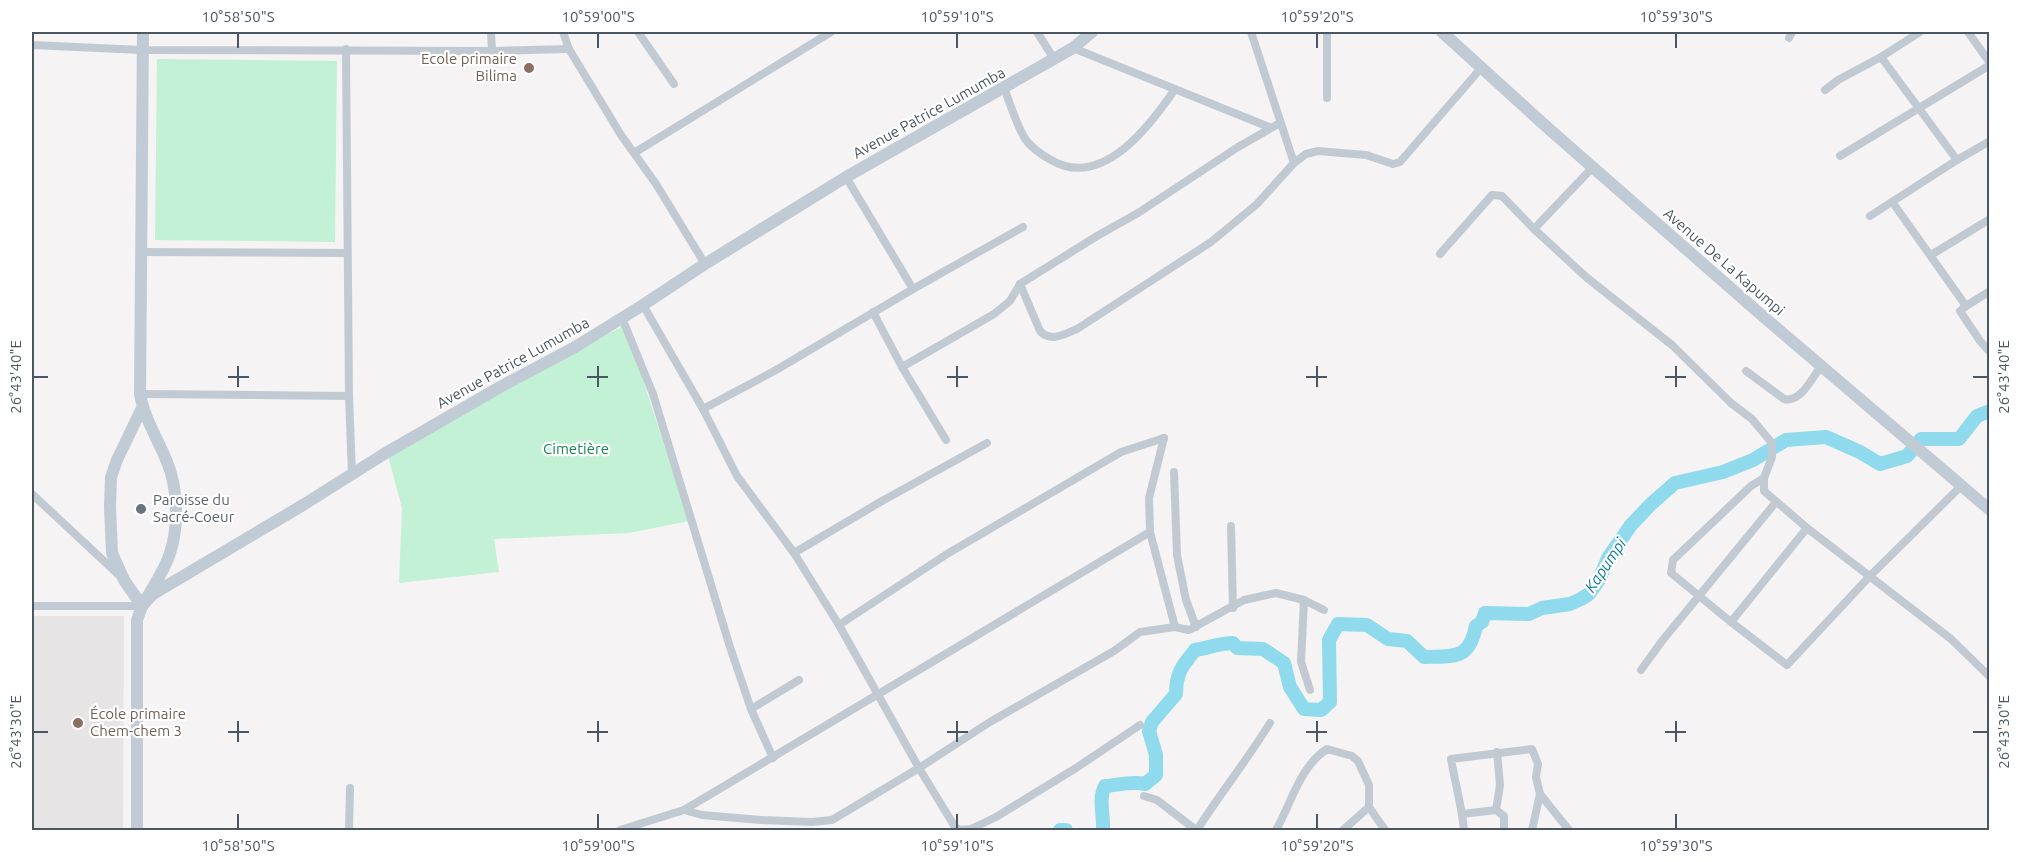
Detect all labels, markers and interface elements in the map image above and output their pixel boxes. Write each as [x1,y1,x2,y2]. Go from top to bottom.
text: 10°58'50"S [201,8,275,25]
text: 10°59'00"S [561,8,635,25]
text: 10°59'10"S [920,8,994,25]
text: 10°59'20"S [1280,8,1354,25]
text: 10°59'30"S [1639,8,1713,25]
place label: Ecole primaire Bilima [421,50,517,84]
marker: Ecole primaire Bilima [522,61,536,75]
street label: Avenue Patrice Lumumba [850,64,1008,162]
street label: Avenue De La Kapumpi [1660,204,1788,319]
street label: Avenue Patrice Lumumba [434,314,592,412]
text: 26°43'40"E [7,340,24,414]
text: 26°43'40"E [1995,340,2012,414]
park label: Cimetière [543,440,609,457]
place label: Paroisse du Sacré-Coeur [153,491,235,525]
marker: Paroisse du Sacré-Coeur [134,502,148,516]
water label: Kapumpi [1580,534,1630,595]
text: 26°43'30"E [7,695,24,769]
text: 26°43'30"E [1995,695,2012,769]
place label: École primaire Chem-chem 3 [90,705,186,739]
marker: École primaire Chem-chem 3 [71,716,85,730]
text: 10°58'50"S [201,837,275,854]
text: 10°59'00"S [561,837,635,854]
text: 10°59'10"S [920,837,994,854]
text: 10°59'20"S [1280,837,1354,854]
text: 10°59'30"S [1639,837,1713,854]

